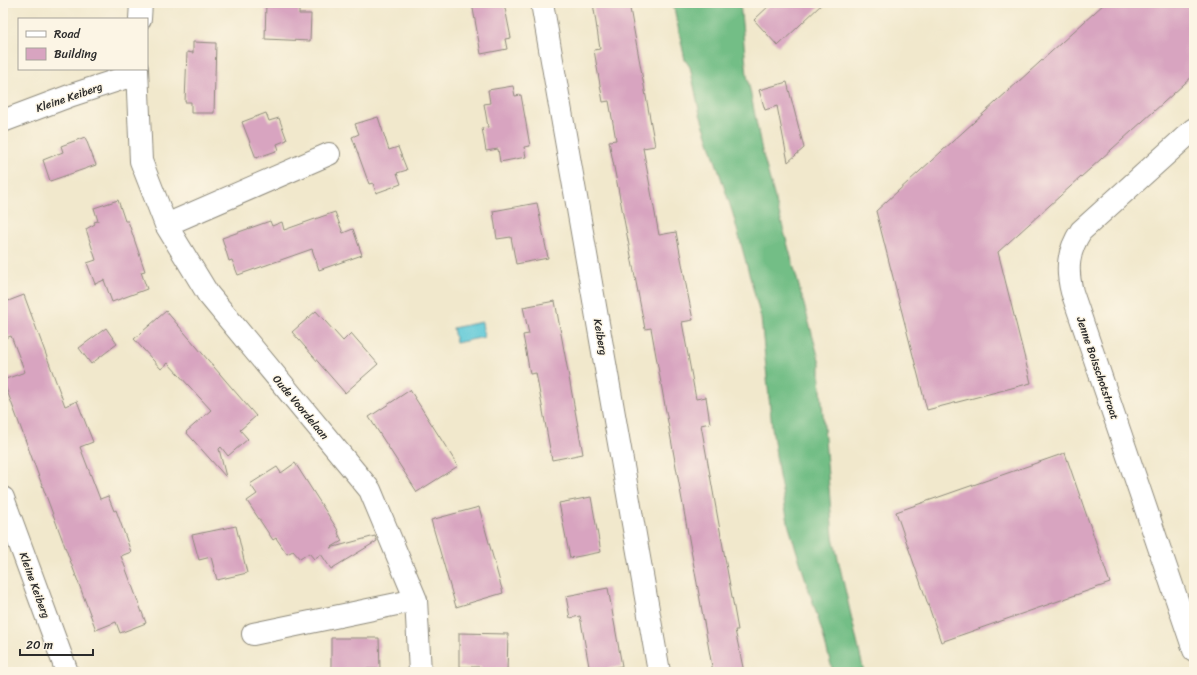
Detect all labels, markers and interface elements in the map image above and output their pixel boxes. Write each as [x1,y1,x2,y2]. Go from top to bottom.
legend [18,18,148,70]
text: Road [54,23,81,45]
text: Building [54,43,97,65]
street label: Kleine Keiberg [33,77,105,118]
street label: Jenne Boisschotstraat [1071,313,1124,422]
street label: Keiberg [588,317,613,357]
street label: Oude Voordelaan [268,371,334,444]
street label: Kleine Keiberg [14,549,55,621]
scale bar [20,631,93,657]
text: 20 m [26,634,53,656]

